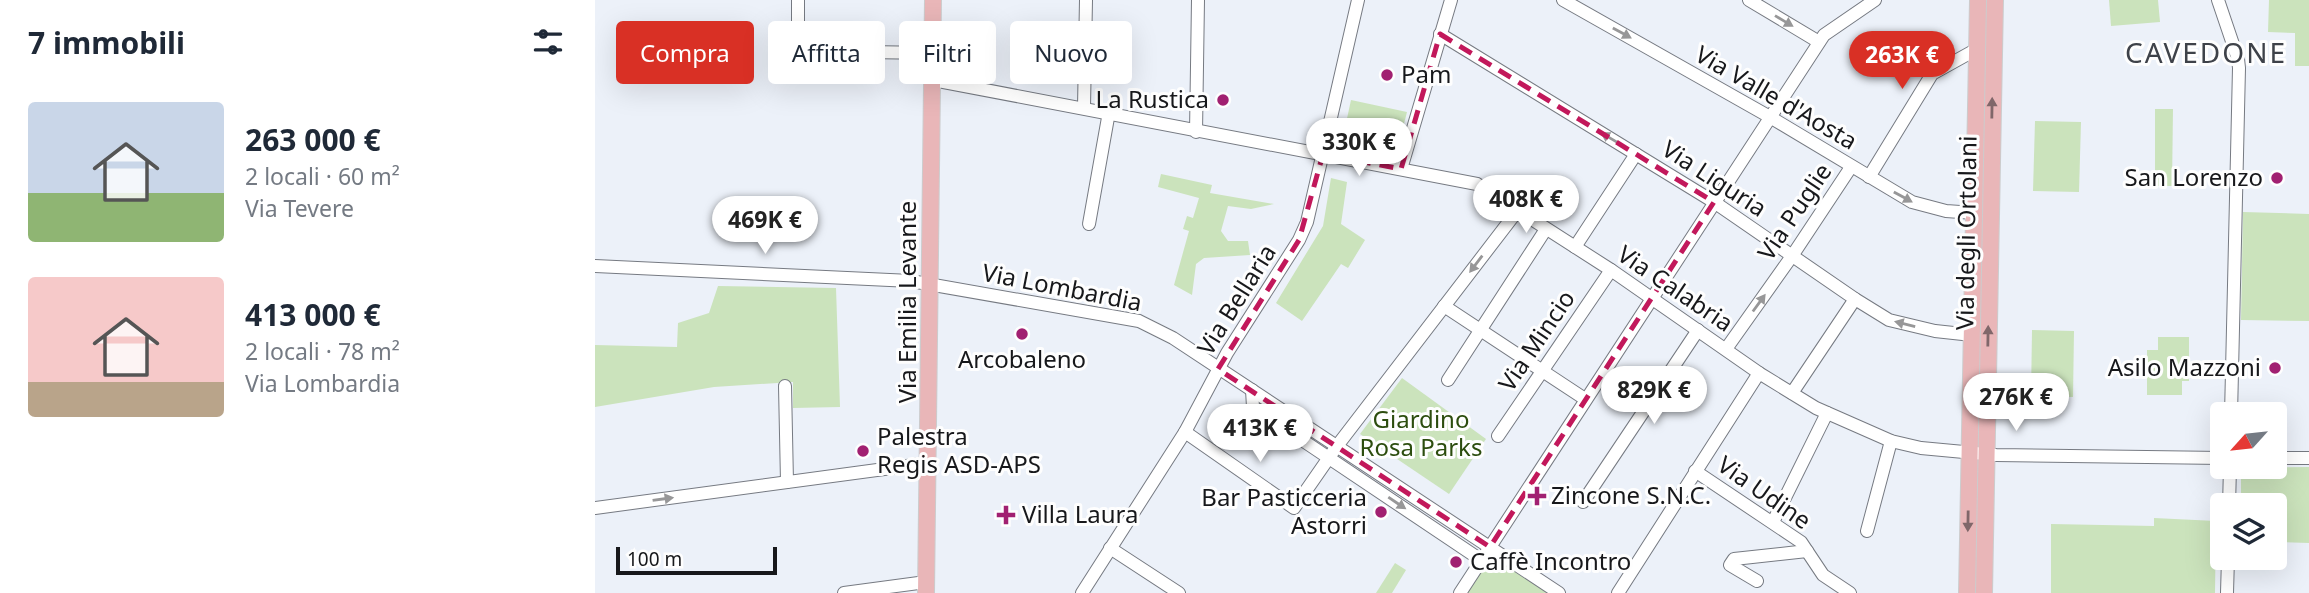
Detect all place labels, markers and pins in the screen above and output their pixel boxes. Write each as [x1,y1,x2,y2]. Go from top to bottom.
pin: 263K € [1845,32,1959,91]
place label: Pam [1401,57,1451,90]
marker: Pam [1379,67,1395,83]
place label: La Rustica [1096,82,1209,115]
marker: La Rustica [1215,92,1231,108]
pin: 330K € [1302,118,1416,178]
place label: San Lorenzo [2125,160,2263,193]
marker: San Lorenzo [2269,170,2285,186]
pin: 408K € [1469,176,1583,235]
pin: 469K € [708,196,822,256]
marker: Arcobaleno [1014,326,1030,342]
place label: Arcobaleno [958,342,1086,375]
place label: Asilo Mazzoni [2108,350,2261,383]
marker: Asilo Mazzoni [2267,360,2283,376]
pin: 829K € [1597,366,1711,426]
pin: 276K € [1959,374,2073,433]
pin: 413K € [1203,405,1317,464]
place label: Palestra Regis ASD-APS [877,419,1041,480]
marker: Palestra Regis ASD-APS [855,443,871,459]
place label: Zincone S.N.C. [1551,478,1711,511]
place label: Bar Pasticceria Astorri [1201,480,1367,541]
marker: Zincone S.N.C. [1529,488,1545,504]
place label: Villa Laura [1022,497,1138,530]
marker: Bar Pasticceria Astorri [1373,504,1389,520]
marker: Villa Laura [996,505,1016,525]
place label: Caffè Incontro [1470,544,1631,577]
marker: Caffè Incontro [1448,554,1464,570]

